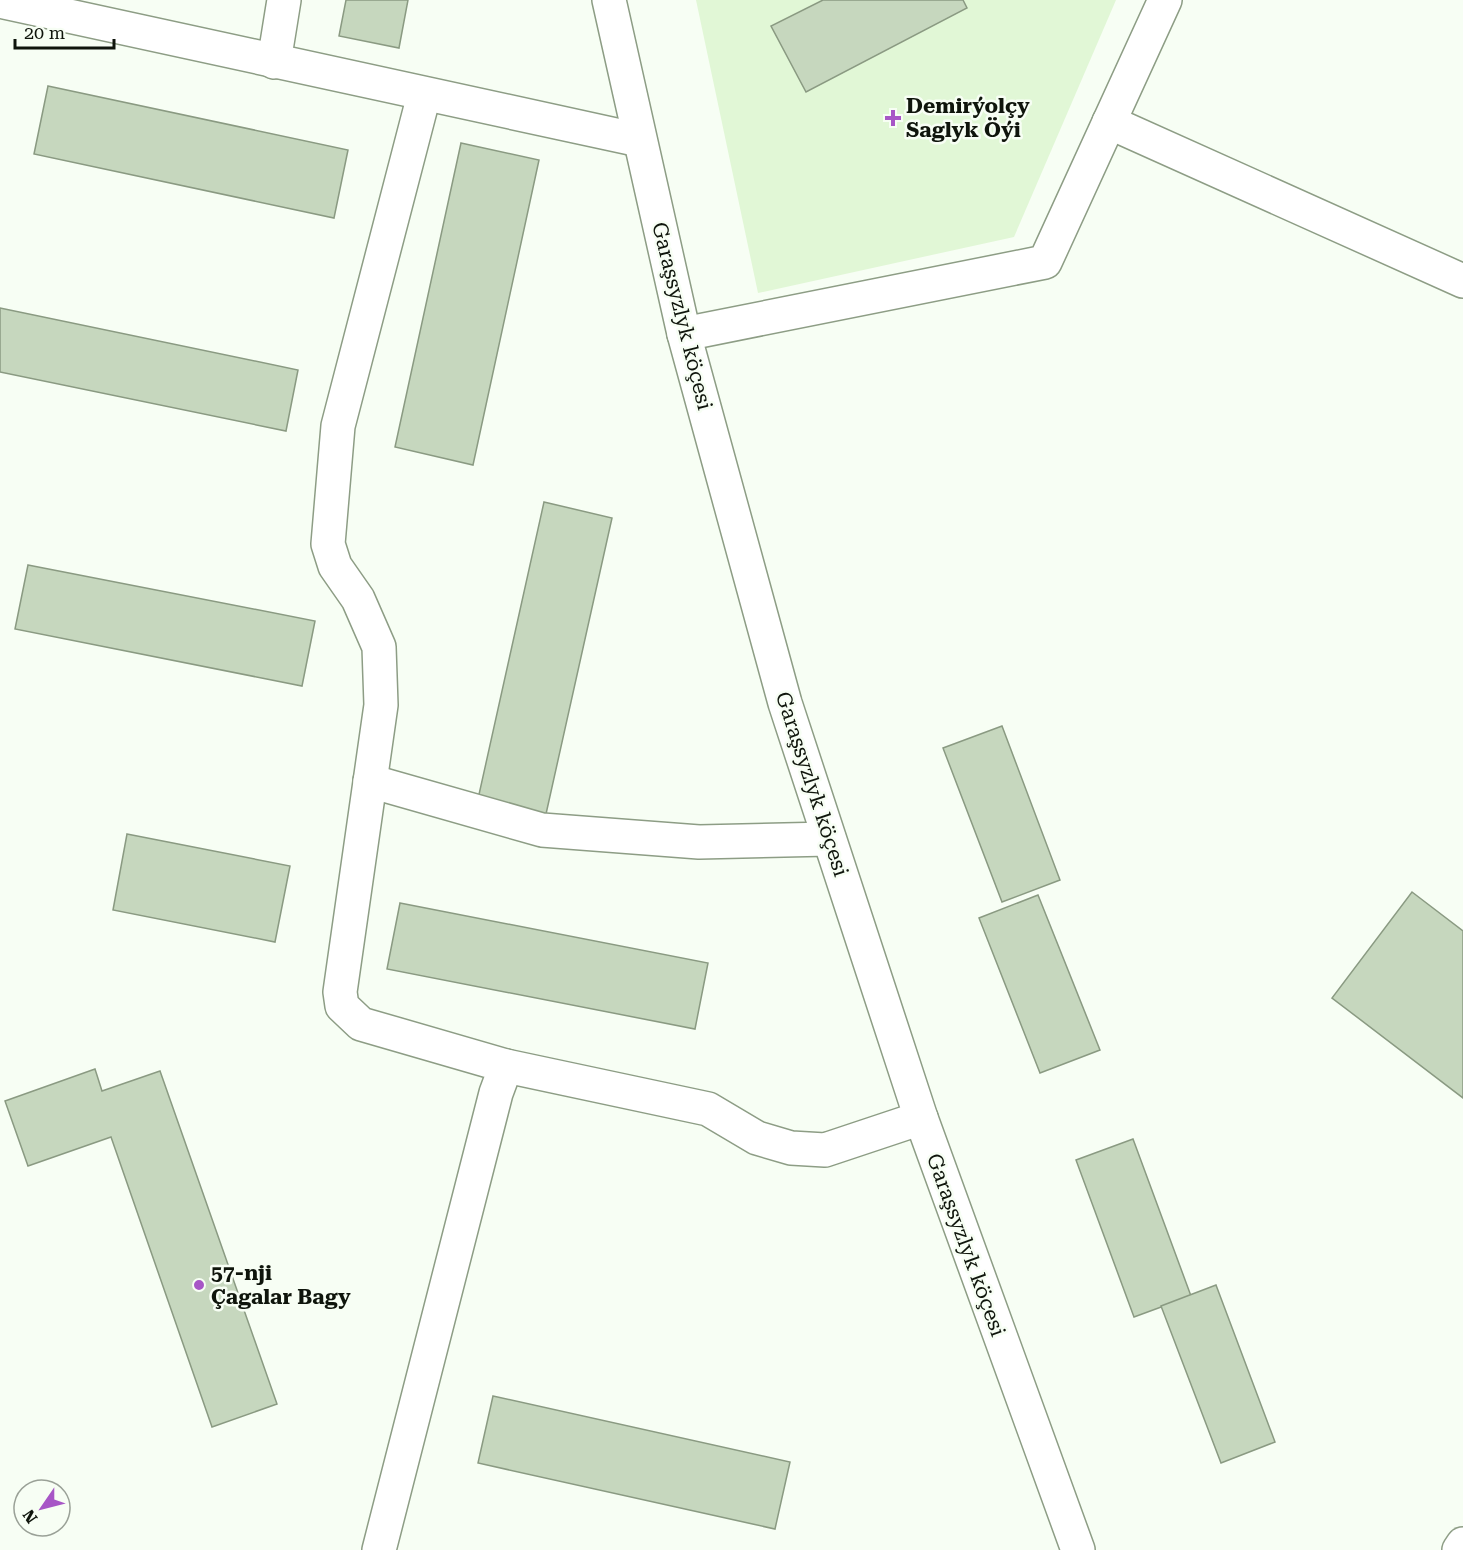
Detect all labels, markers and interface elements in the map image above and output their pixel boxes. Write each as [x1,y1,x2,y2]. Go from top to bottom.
scale bar [15,12,114,50]
text: 20 m [24,22,65,43]
place label: Demirýolçy Saglyk Öýi [906,94,1030,142]
marker: Demirýolçy Saglyk Öýi [884,109,902,127]
street label: Garaşsyzlyk köçesi [647,220,717,413]
street label: Garaşsyzlyk köçesi [771,689,853,880]
street label: Garaşsyzlyk köçesi [922,1150,1010,1340]
place label: 57-nji Çagalar Bagy [211,1261,351,1309]
marker: 57-nji Çagalar Bagy [192,1278,206,1292]
north arrow [12,1478,72,1538]
text: N [19,1506,41,1527]

